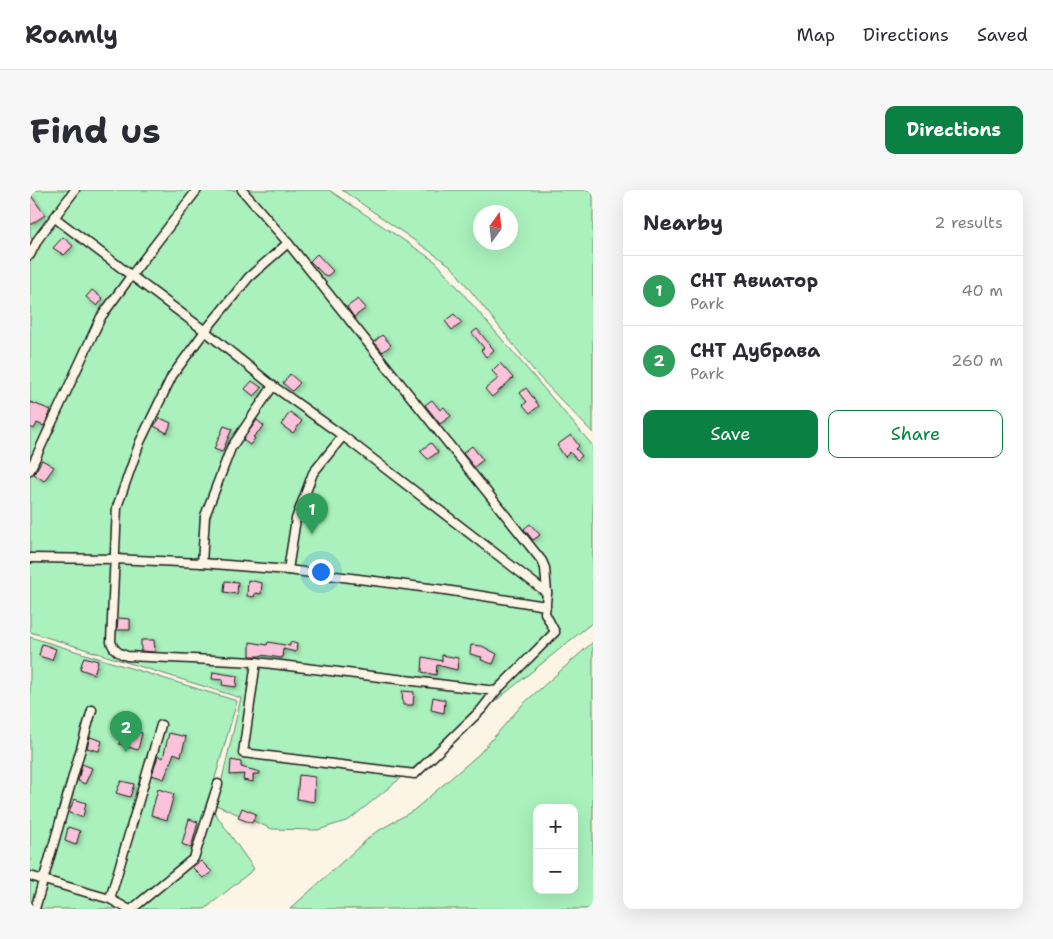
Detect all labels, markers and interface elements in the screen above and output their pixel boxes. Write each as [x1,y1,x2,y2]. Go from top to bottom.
text: Roamly [25,19,118,51]
text: Map [797,23,835,47]
text: Directions [863,23,949,47]
text: Saved [977,23,1028,47]
button: Directions [885,106,1023,154]
text: Find us [30,107,161,154]
north arrow [473,205,518,250]
text: Nearby [643,209,723,237]
text: 2 results [934,212,1003,233]
text: СНТ Авиатор [690,268,818,293]
text: 1 [655,280,663,301]
text: 40 m [961,280,1003,301]
text: Park [690,293,724,314]
text: СНТ Дубрава [690,338,820,363]
text: 2 [653,350,665,371]
text: 260 m [951,350,1003,371]
text: Park [690,363,724,384]
button: Save [643,410,818,458]
button: Share [828,410,1003,458]
pin: 1 [296,493,328,534]
your location [308,559,334,585]
pin: 2 [110,711,142,752]
map controls [533,804,578,894]
button: + [533,804,578,849]
button: − [533,849,578,894]

